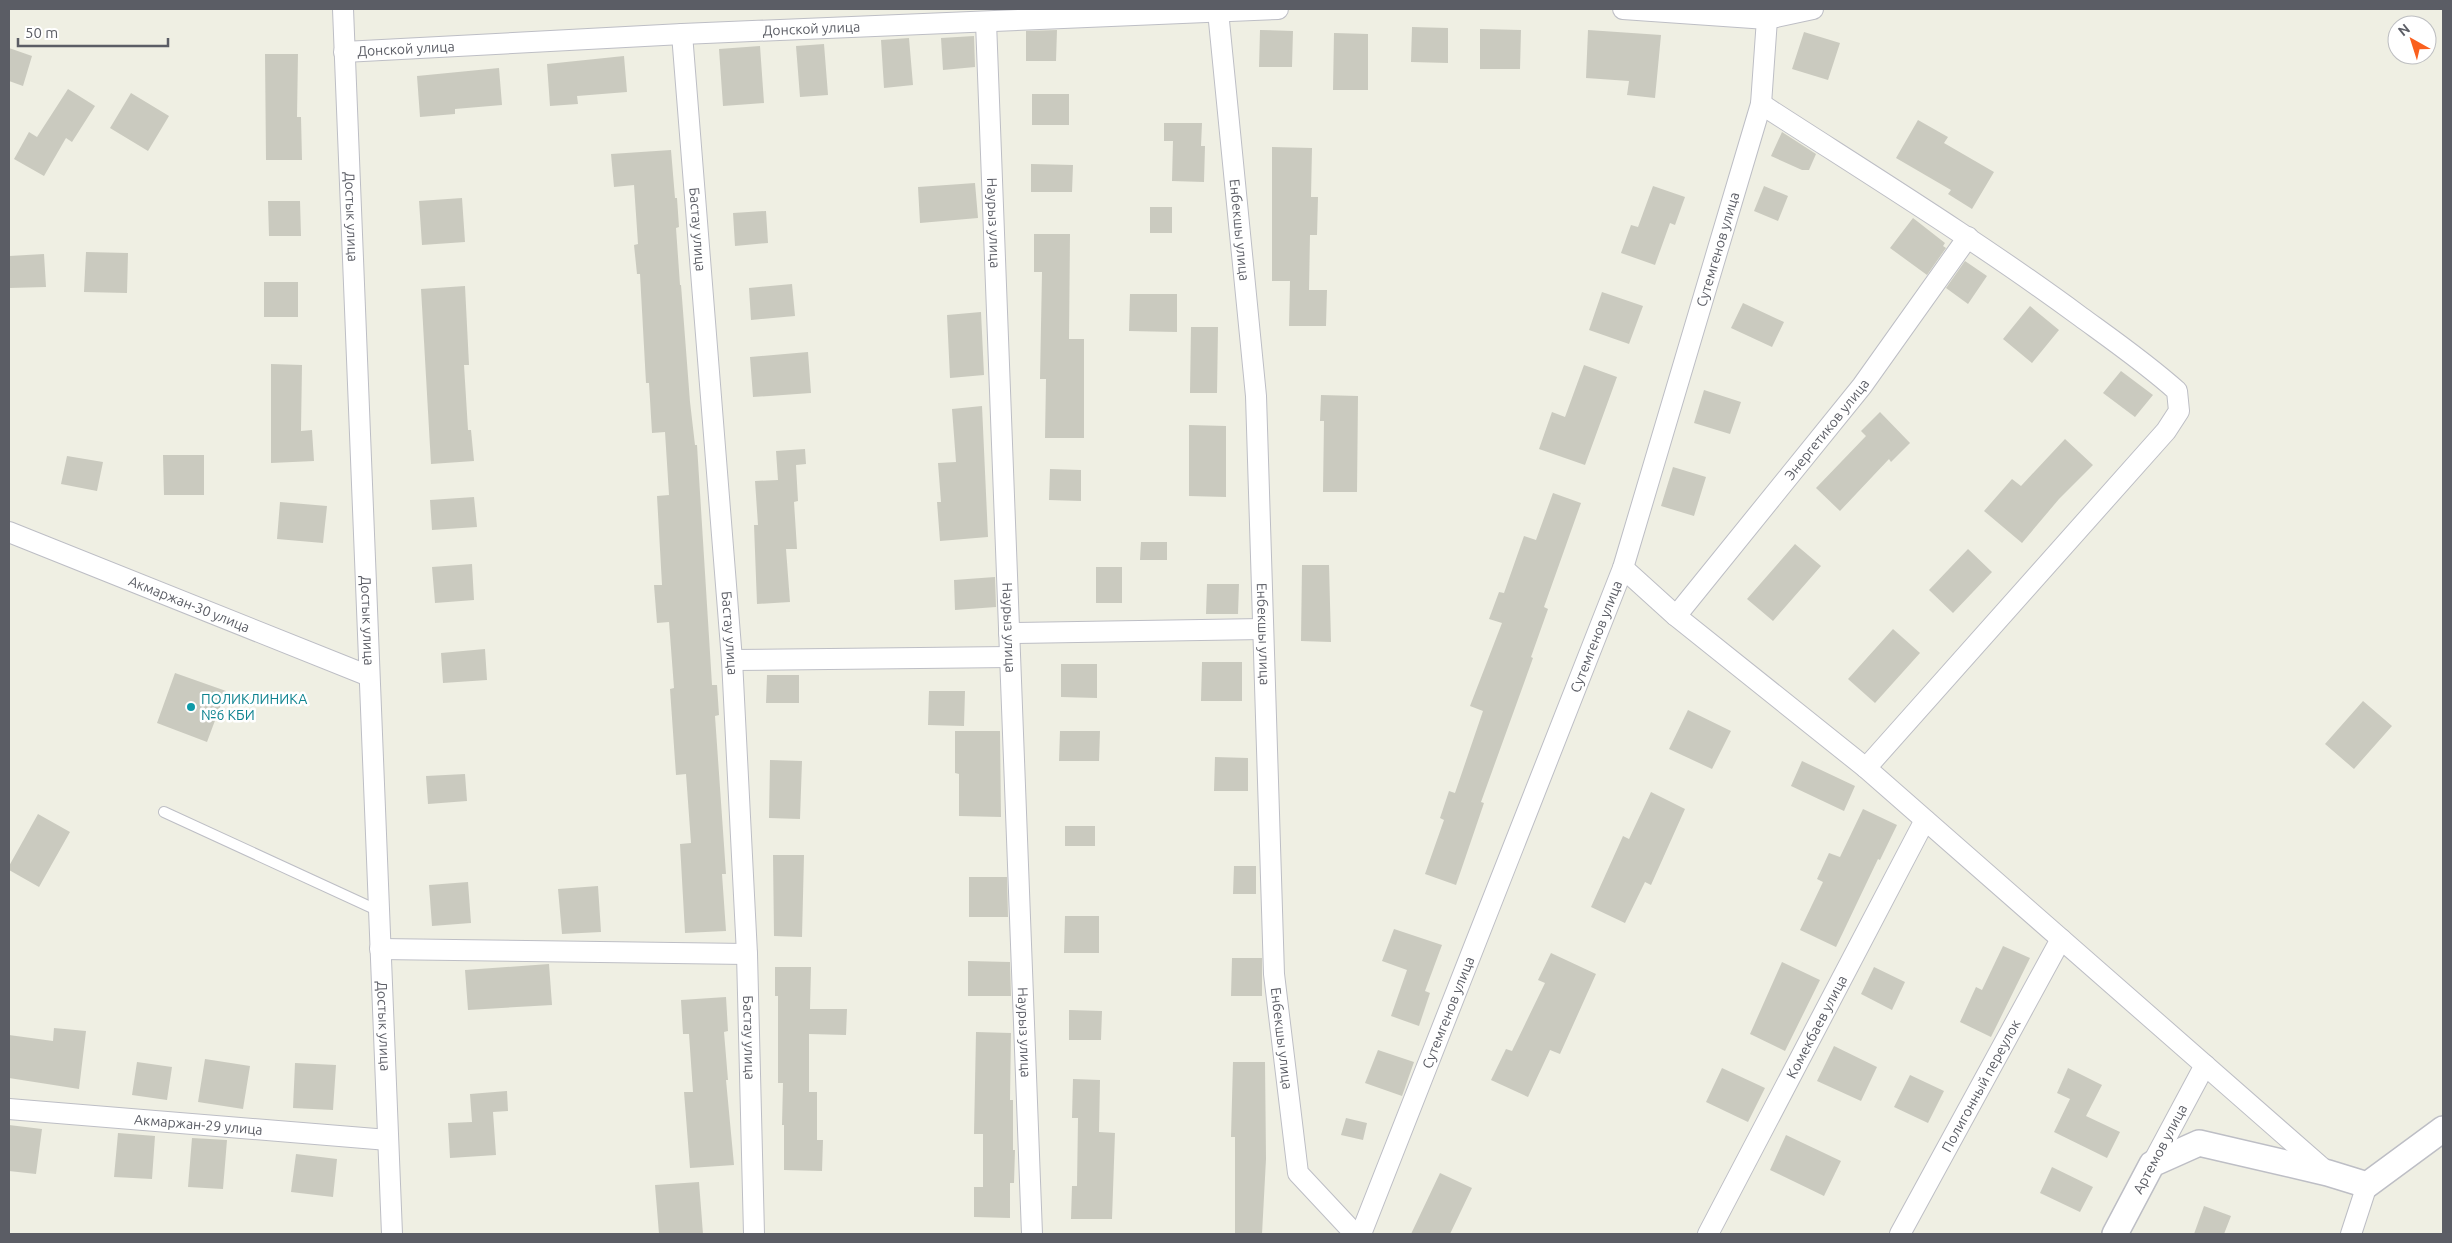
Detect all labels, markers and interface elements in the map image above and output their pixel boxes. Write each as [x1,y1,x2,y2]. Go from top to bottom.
scale bar [18,15,168,47]
north arrow [2387,15,2437,65]
street label: Донской улица [762,19,861,39]
text: N [2395,20,2413,39]
text: 50 m [25,24,58,41]
street label: Донской улица [357,38,455,59]
street label: Достык улица [342,171,361,262]
street label: Наурыз улица [984,177,1003,268]
street label: Енбекшы улица [1227,178,1253,282]
street label: Бастау улица [686,187,709,272]
street label: Сутемгенов улица [1693,190,1742,309]
street label: Энергетиков улица [1781,376,1872,483]
street label: Акмаржан-30 улица [126,573,252,635]
street label: Достык улица [358,575,377,666]
street label: Сутемгенов улица [1567,578,1625,695]
street label: Наурыз улица [999,582,1019,673]
street label: Енбекшы улица [1254,583,1273,686]
street label: Бастау улица [719,590,741,676]
place label: ПОЛИКЛИНИКА №6 КБИ [201,691,307,723]
marker: ПОЛИКЛИНИКА №6 КБИ [185,701,197,713]
street label: Сутемгенов улица [1419,954,1477,1071]
street label: Комекбаев улица [1783,972,1850,1081]
street label: Достык улица [374,981,393,1072]
street label: Наурыз улица [1015,987,1034,1078]
street label: Енбекшы улица [1268,987,1296,1090]
street label: Бастау улица [740,995,758,1080]
street label: Полигонный переулок [1938,1017,2024,1155]
street label: Артемов улица [2130,1102,2190,1196]
street label: Акмаржан-29 улица [133,1111,263,1138]

